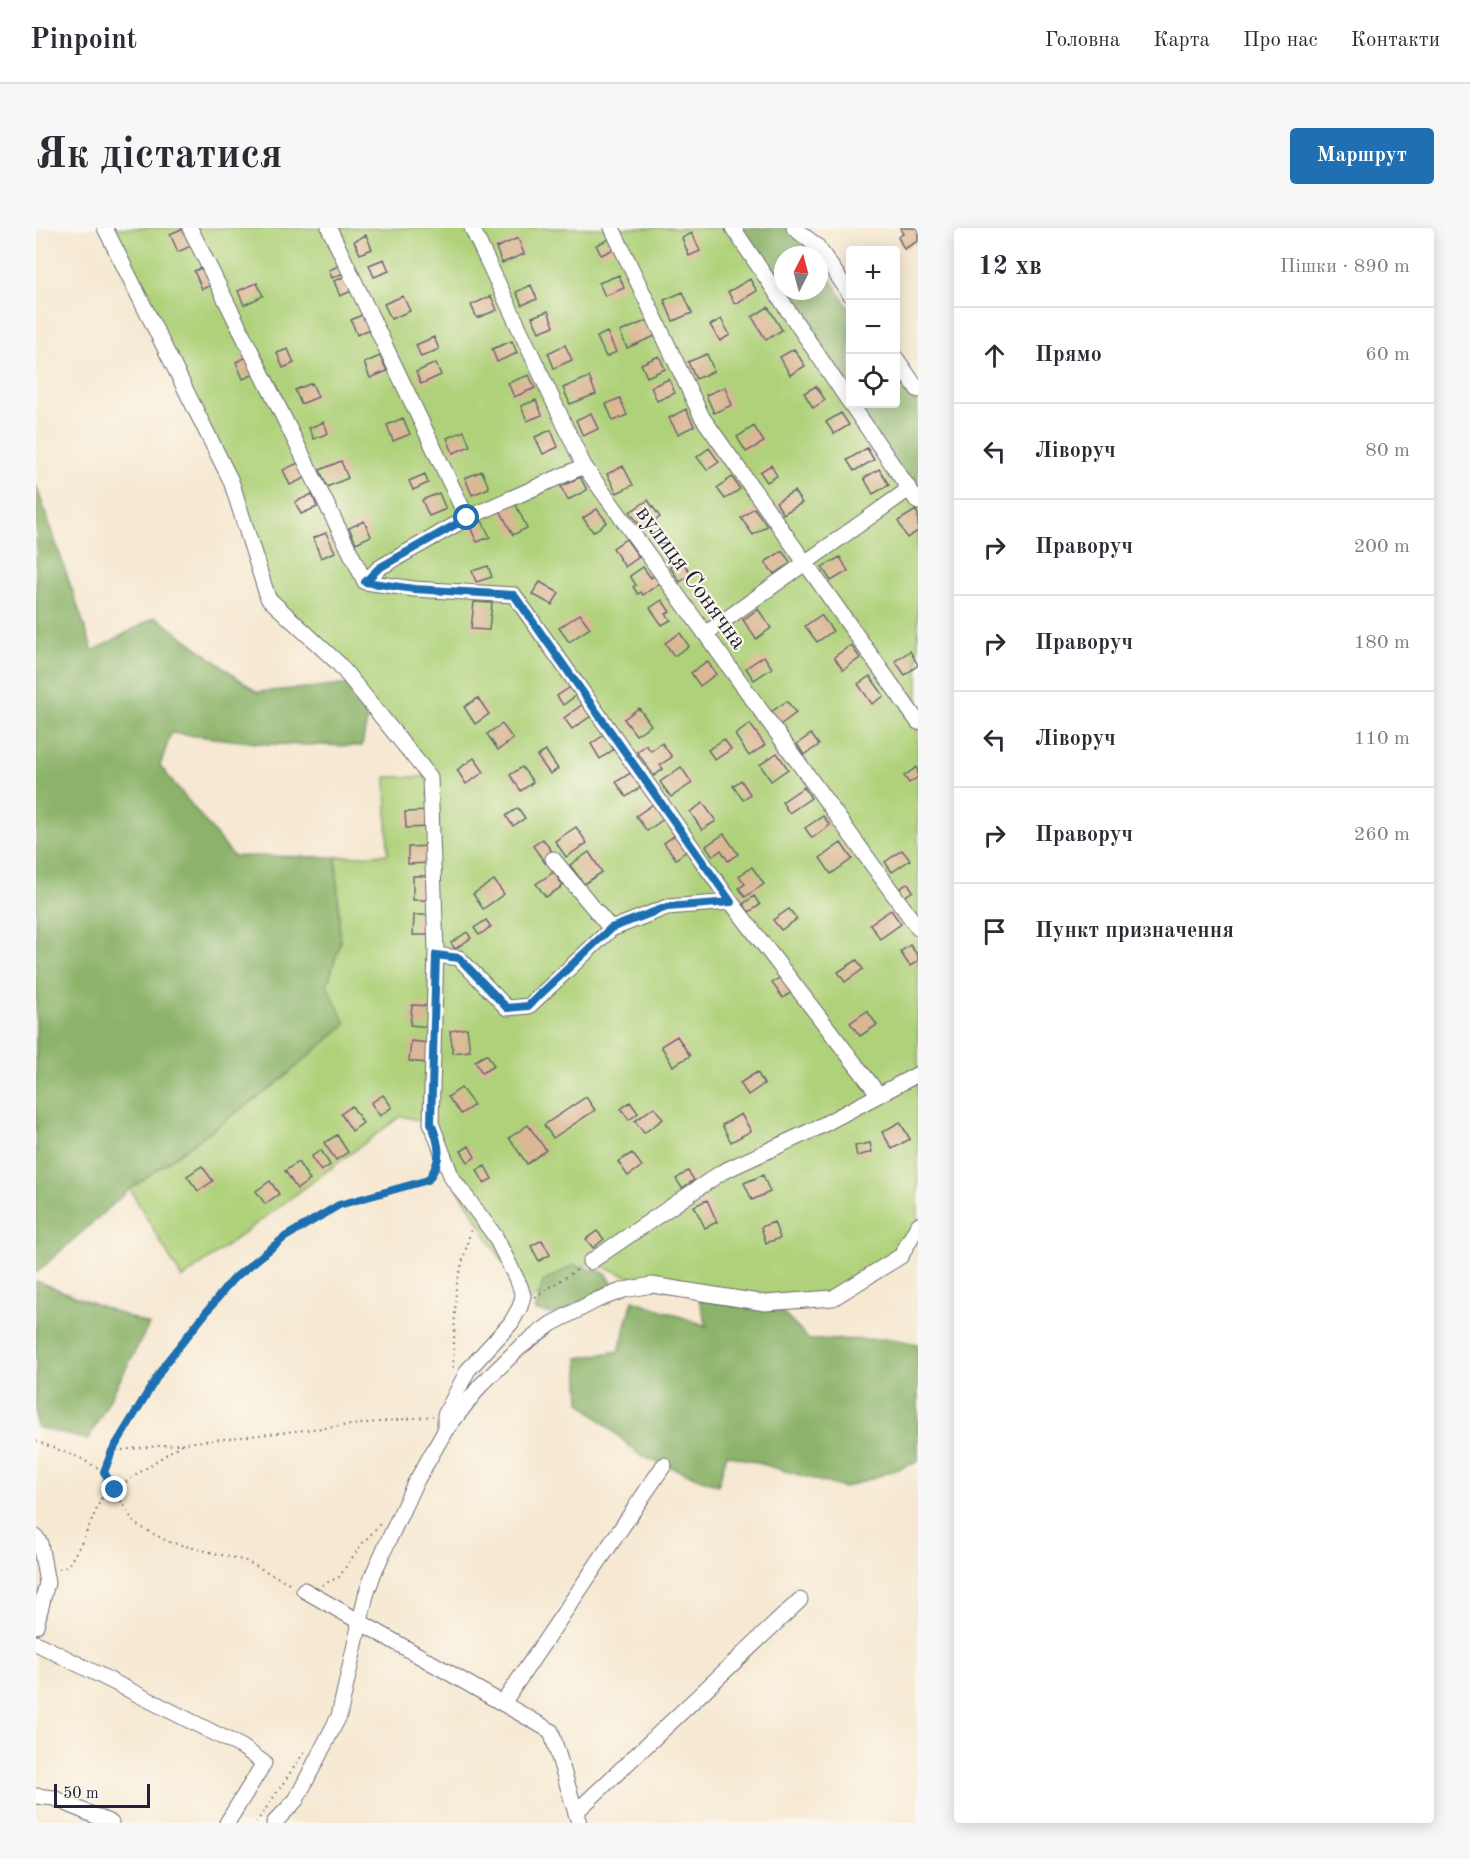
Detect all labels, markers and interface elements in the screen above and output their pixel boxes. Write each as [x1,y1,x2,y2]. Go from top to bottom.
text: Pinpoint [30,27,137,55]
text: Головна [1045,30,1120,51]
text: Карта [1153,30,1210,51]
text: Про нас [1243,30,1318,51]
text: Контакти [1351,30,1440,51]
button: Маршрут [1290,128,1434,184]
text: Як дістатися [36,135,283,177]
north arrow [774,246,828,300]
map controls [846,246,900,408]
button: + [846,246,900,300]
text: 12 хв [978,254,1042,280]
text: Пішки · 890 m [1280,257,1410,277]
button: − [846,300,900,354]
icon: ahead [978,339,1011,372]
text: Прямо [1035,344,1102,366]
text: 60 m [1365,345,1410,365]
button: locate [846,354,900,408]
icon: left [978,435,1011,468]
text: Ліворуч [1035,440,1116,462]
text: 80 m [1365,441,1410,461]
street label: вулиця Сонячна [630,502,750,654]
route start [453,504,479,530]
icon: right [978,531,1011,564]
text: Праворуч [1035,536,1133,558]
text: 200 m [1354,537,1410,557]
icon: right [978,627,1011,660]
text: Праворуч [1035,632,1133,654]
text: 180 m [1354,633,1410,653]
icon: left [978,723,1011,756]
text: Ліворуч [1035,728,1116,750]
text: 110 m [1354,729,1410,749]
icon: right [978,819,1011,852]
text: Праворуч [1035,824,1133,846]
text: 260 m [1354,825,1410,845]
icon: arrive [978,915,1011,948]
text: Пункт призначення [1035,920,1234,942]
route end [101,1476,127,1502]
scale bar [54,1781,150,1808]
text: 50 m [63,1786,99,1802]

